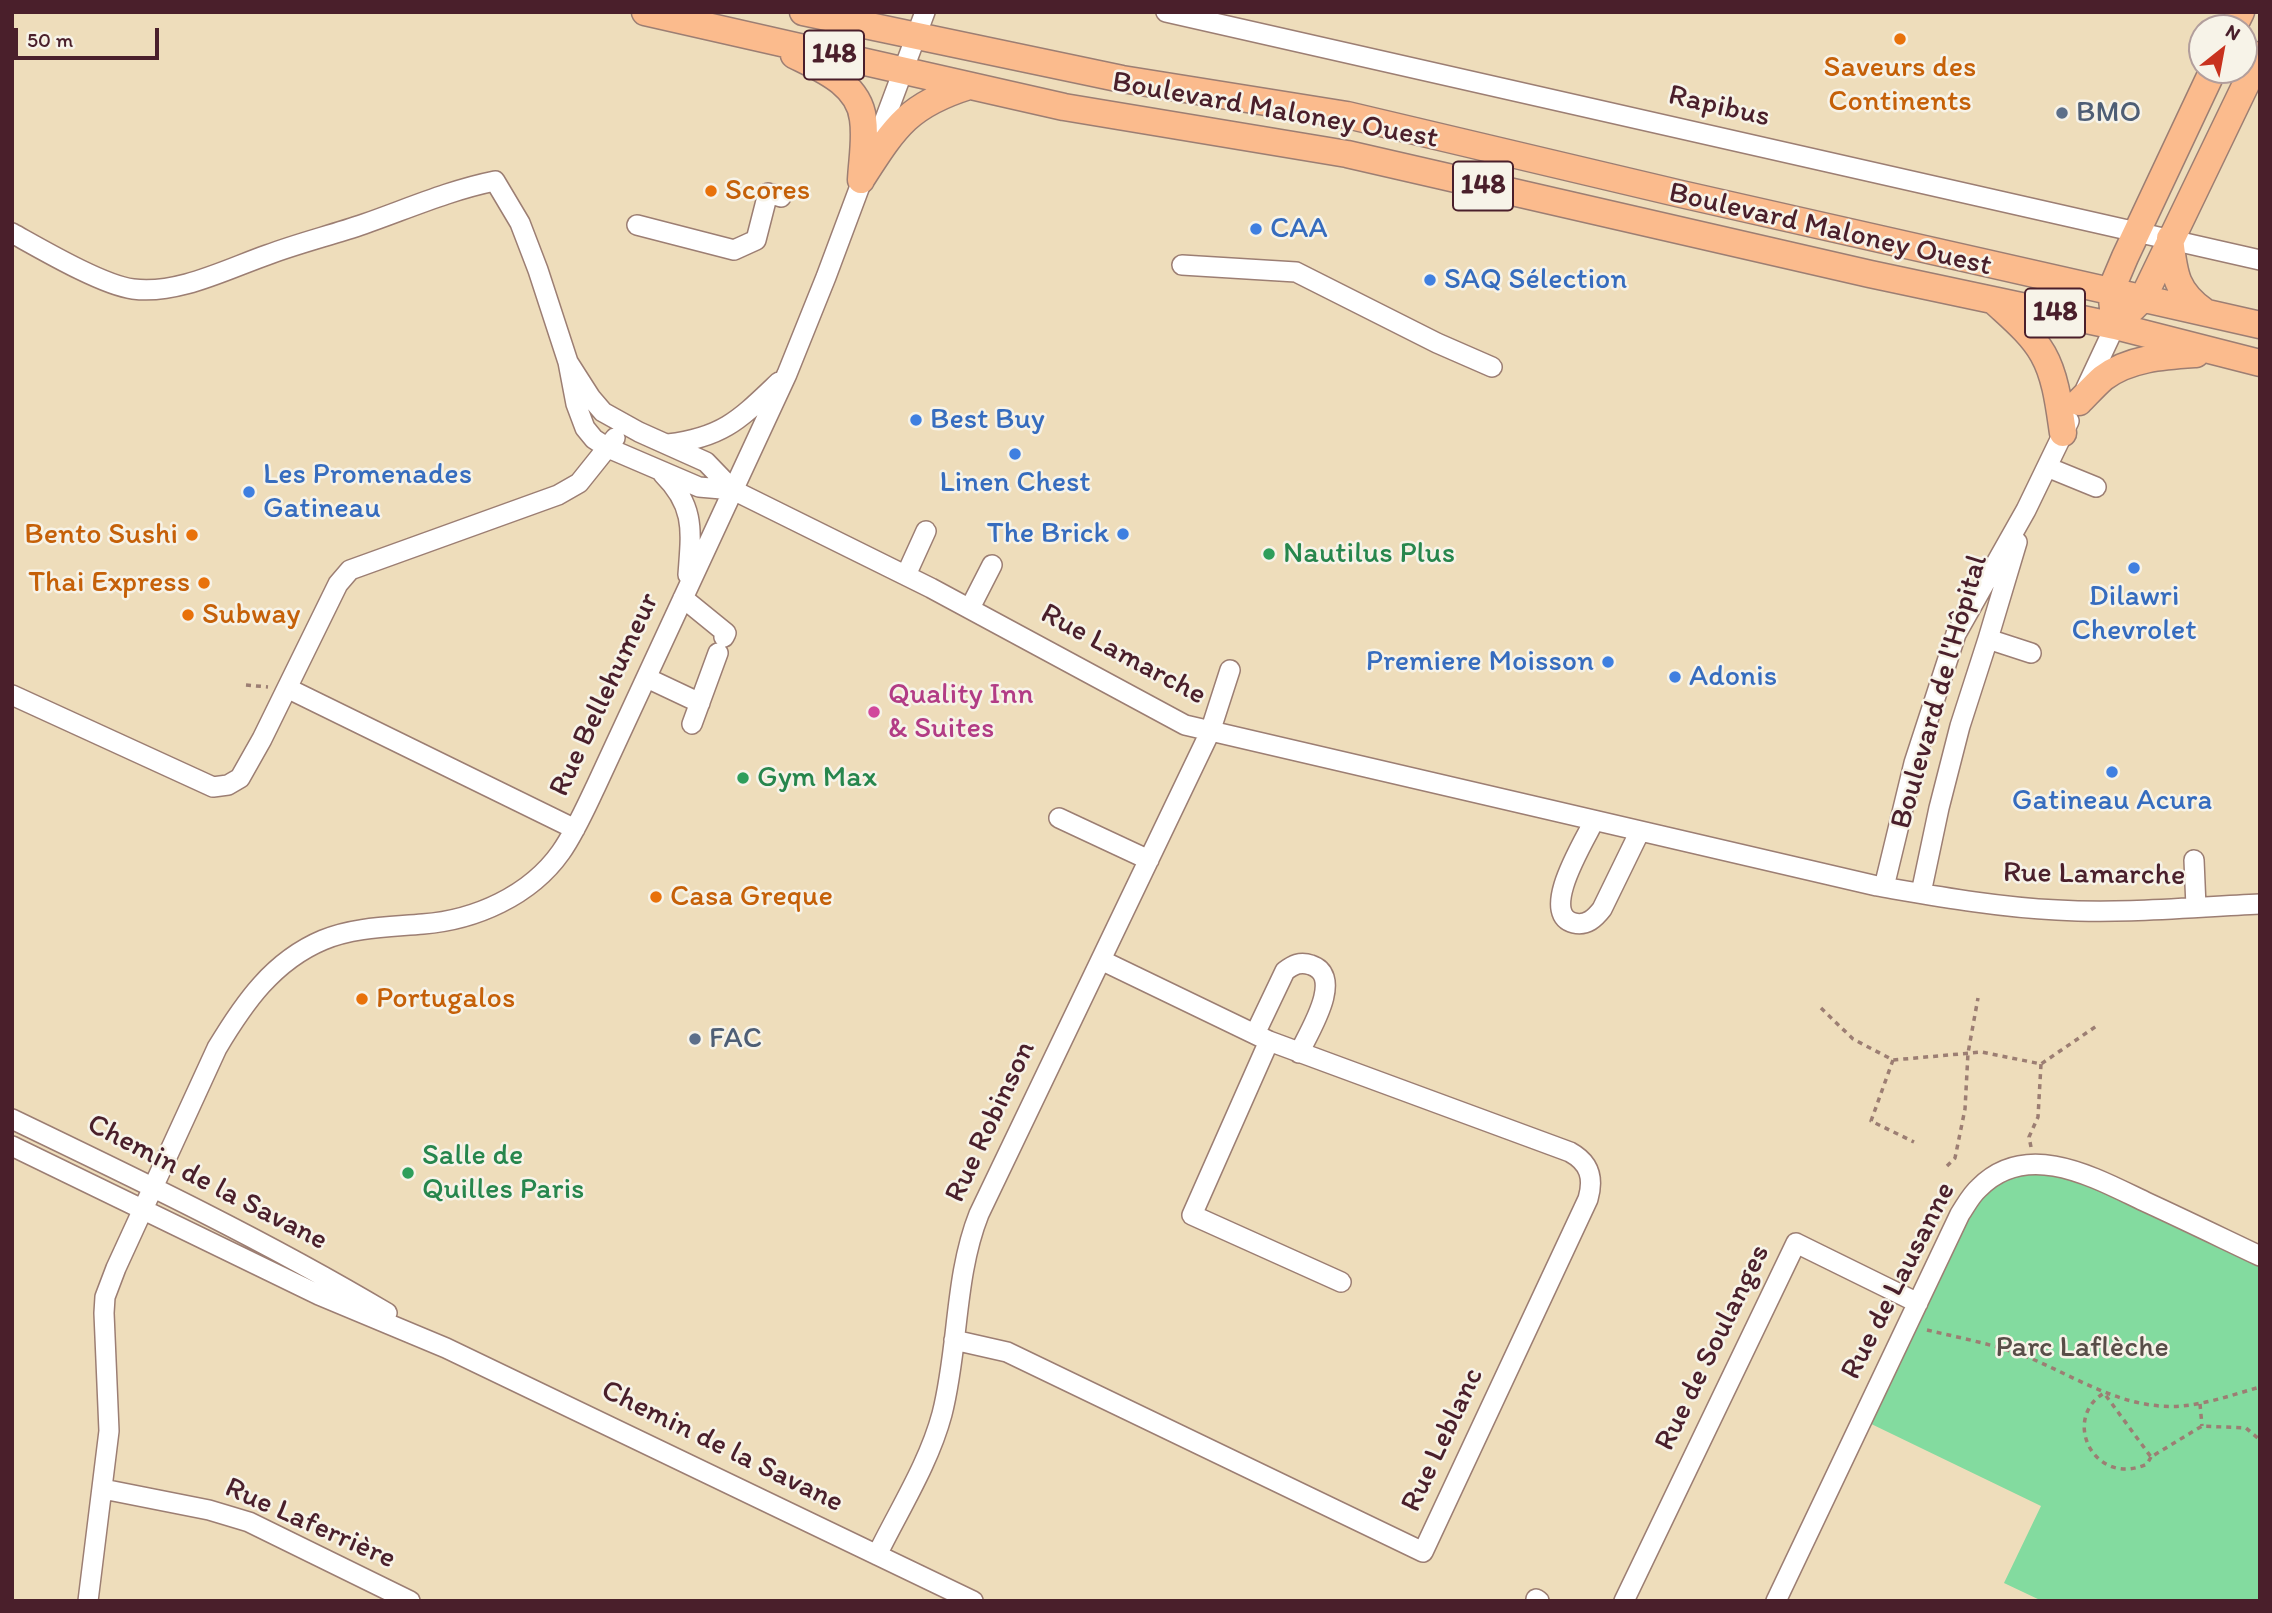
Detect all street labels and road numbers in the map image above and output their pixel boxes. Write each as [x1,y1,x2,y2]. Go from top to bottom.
road number: 148 [804,30,864,80]
street label: Boulevard Maloney Ouest [1109,65,1441,157]
street label: Rapibus [1665,78,1773,136]
road number: 148 [1453,162,1513,210]
street label: Boulevard Maloney Ouest [1665,175,1995,285]
road number: 148 [2025,288,2085,338]
street label: Boulevard de l'Hôpital [1884,551,1996,833]
street label: Rue Bellehumeur [542,587,668,803]
street label: Rue Lamarche [1034,596,1212,714]
street label: Rue Lamarche [2002,855,2186,895]
street label: Rue Robinson [938,1036,1044,1208]
street label: Chemin de la Savane [81,1107,333,1259]
street label: Rue de Lausanne [1834,1176,1964,1386]
street label: Rue de Soulanges [1648,1239,1778,1457]
street label: Rue Leblanc [1394,1362,1492,1518]
street label: Chemin de la Savane [595,1373,849,1521]
street label: Rue Laferrière [219,1470,401,1578]

